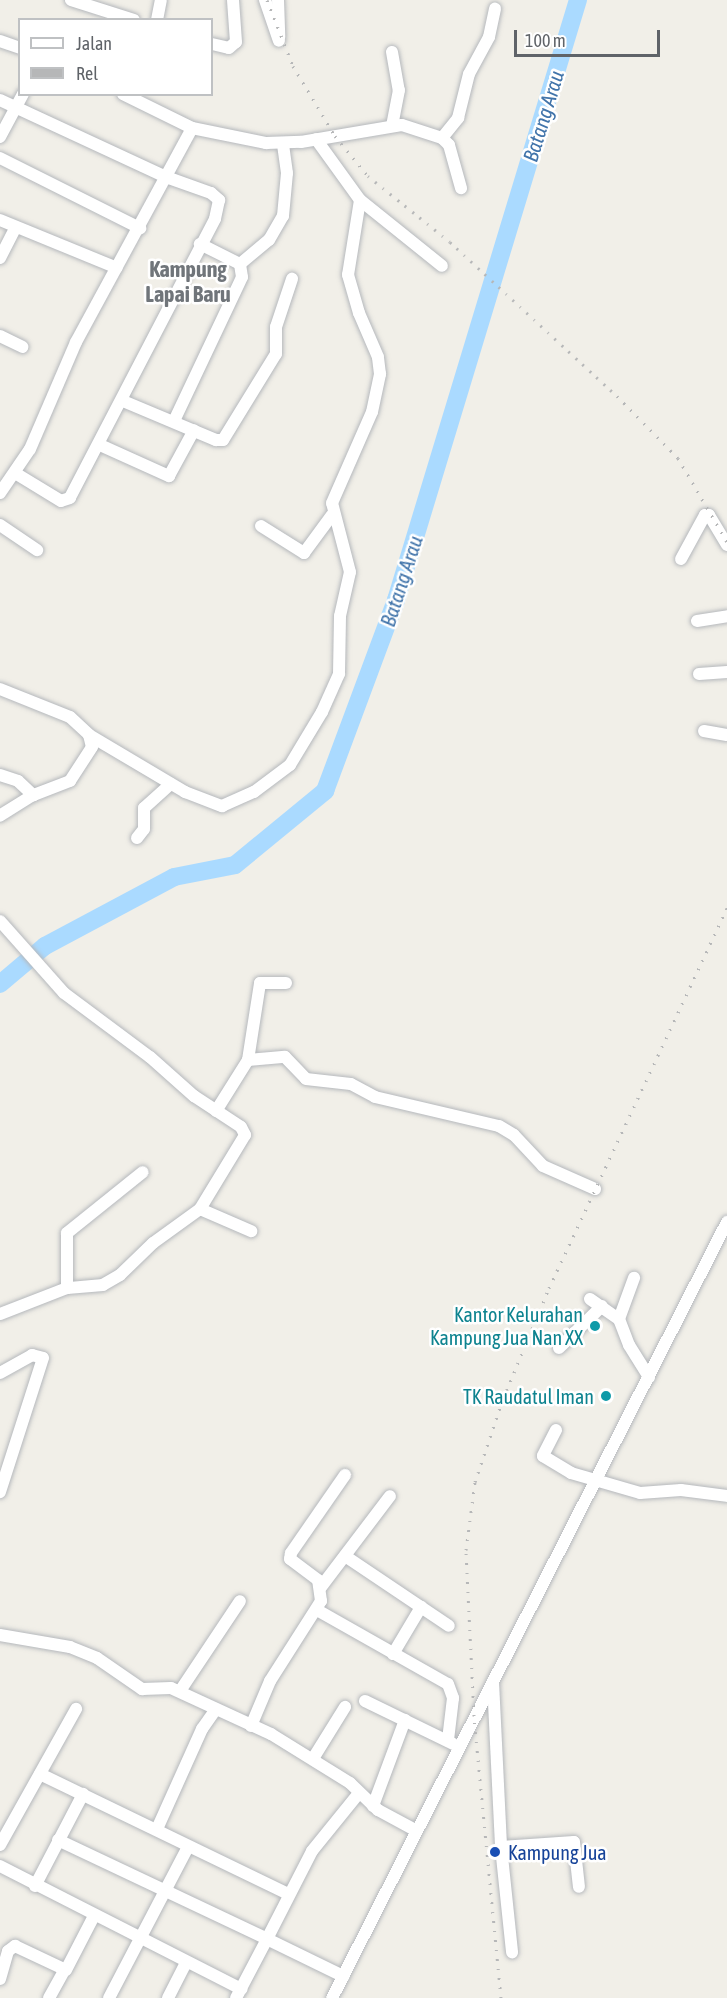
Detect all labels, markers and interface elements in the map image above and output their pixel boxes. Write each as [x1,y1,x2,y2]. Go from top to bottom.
legend [18,18,213,96]
scale bar [517,18,662,56]
text: 100 m [525,30,566,51]
text: Jalan [76,33,112,54]
text: Rel [76,63,98,84]
water label: Batang Arau [517,67,569,165]
district label: Kampung Lapai Baru [145,256,231,308]
water label: Batang Arau [374,532,428,630]
place label: Kantor Kelurahan Kampung Jua Nan XX [430,1302,583,1349]
marker: Kantor Kelurahan Kampung Jua Nan XX [588,1319,602,1333]
place label: TK Raudatul Iman [463,1384,594,1408]
marker: TK Raudatul Iman [599,1389,613,1403]
place label: Kampung Jua [508,1840,607,1864]
marker: Kampung Jua [486,1843,504,1861]

